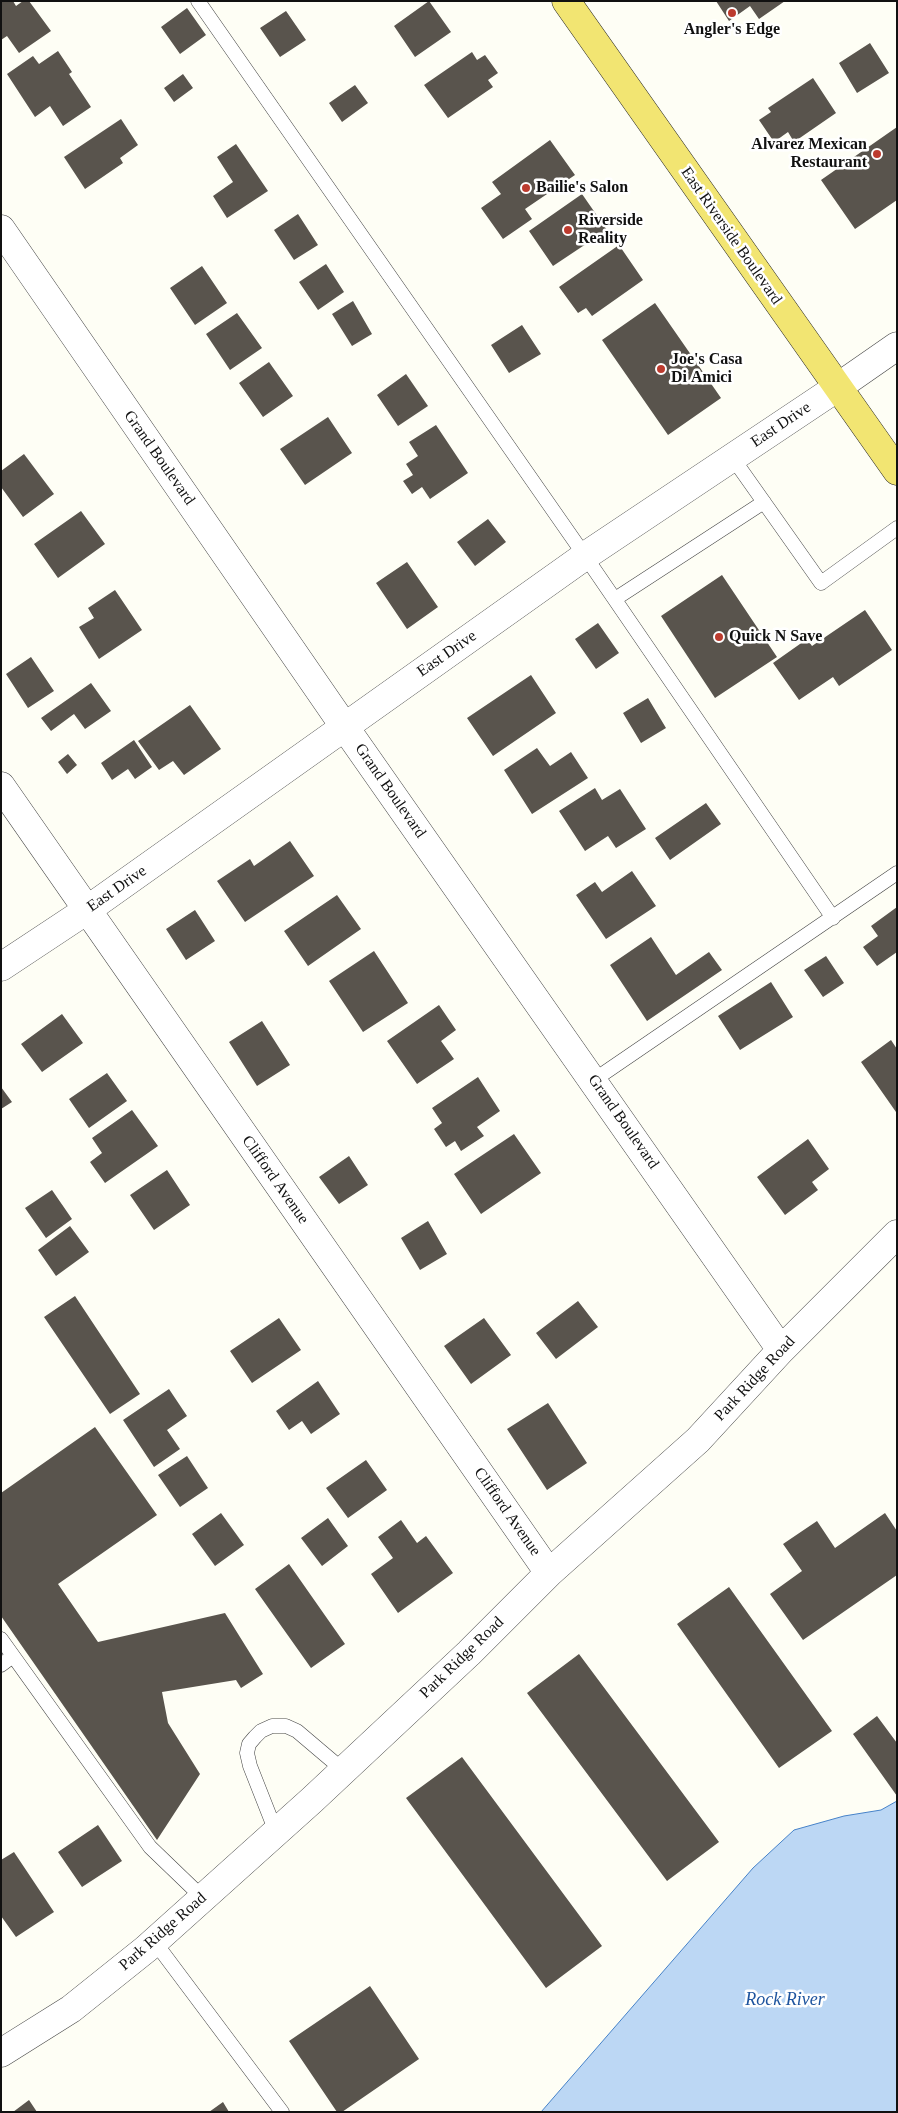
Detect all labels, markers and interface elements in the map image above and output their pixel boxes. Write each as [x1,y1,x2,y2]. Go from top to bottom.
marker: Angler's Edge [726,7,738,19]
place label: Angler's Edge [684,20,780,40]
place label: Alvarez Mexican Restaurant [751,135,867,173]
marker: Alvarez Mexican Restaurant [871,148,883,160]
street label: East Riverside Boulevard [676,164,786,308]
place label: Bailie's Salon [536,178,628,198]
marker: Bailie's Salon [520,182,532,194]
place label: Riverside Reality [578,211,643,249]
marker: Riverside Reality [562,224,574,236]
place label: Joe's Casa Di Amici [671,350,743,388]
marker: Joe's Casa Di Amici [655,363,667,375]
street label: East Drive [747,398,815,452]
street label: Grand Boulevard [119,407,199,509]
street label: East Drive [414,627,480,681]
place label: Quick N Save [729,627,822,647]
marker: Quick N Save [713,631,725,643]
street label: Grand Boulevard [350,740,430,842]
street label: East Drive [84,862,150,916]
street label: Grand Boulevard [583,1071,663,1173]
street label: Clifford Avenue [237,1132,313,1228]
street label: Park Ridge Road [711,1332,799,1426]
street label: Clifford Avenue [469,1464,545,1560]
street label: Park Ridge Road [416,1613,508,1703]
street label: Park Ridge Road [115,1889,211,1975]
water label: Rock River [745,1989,825,2011]

